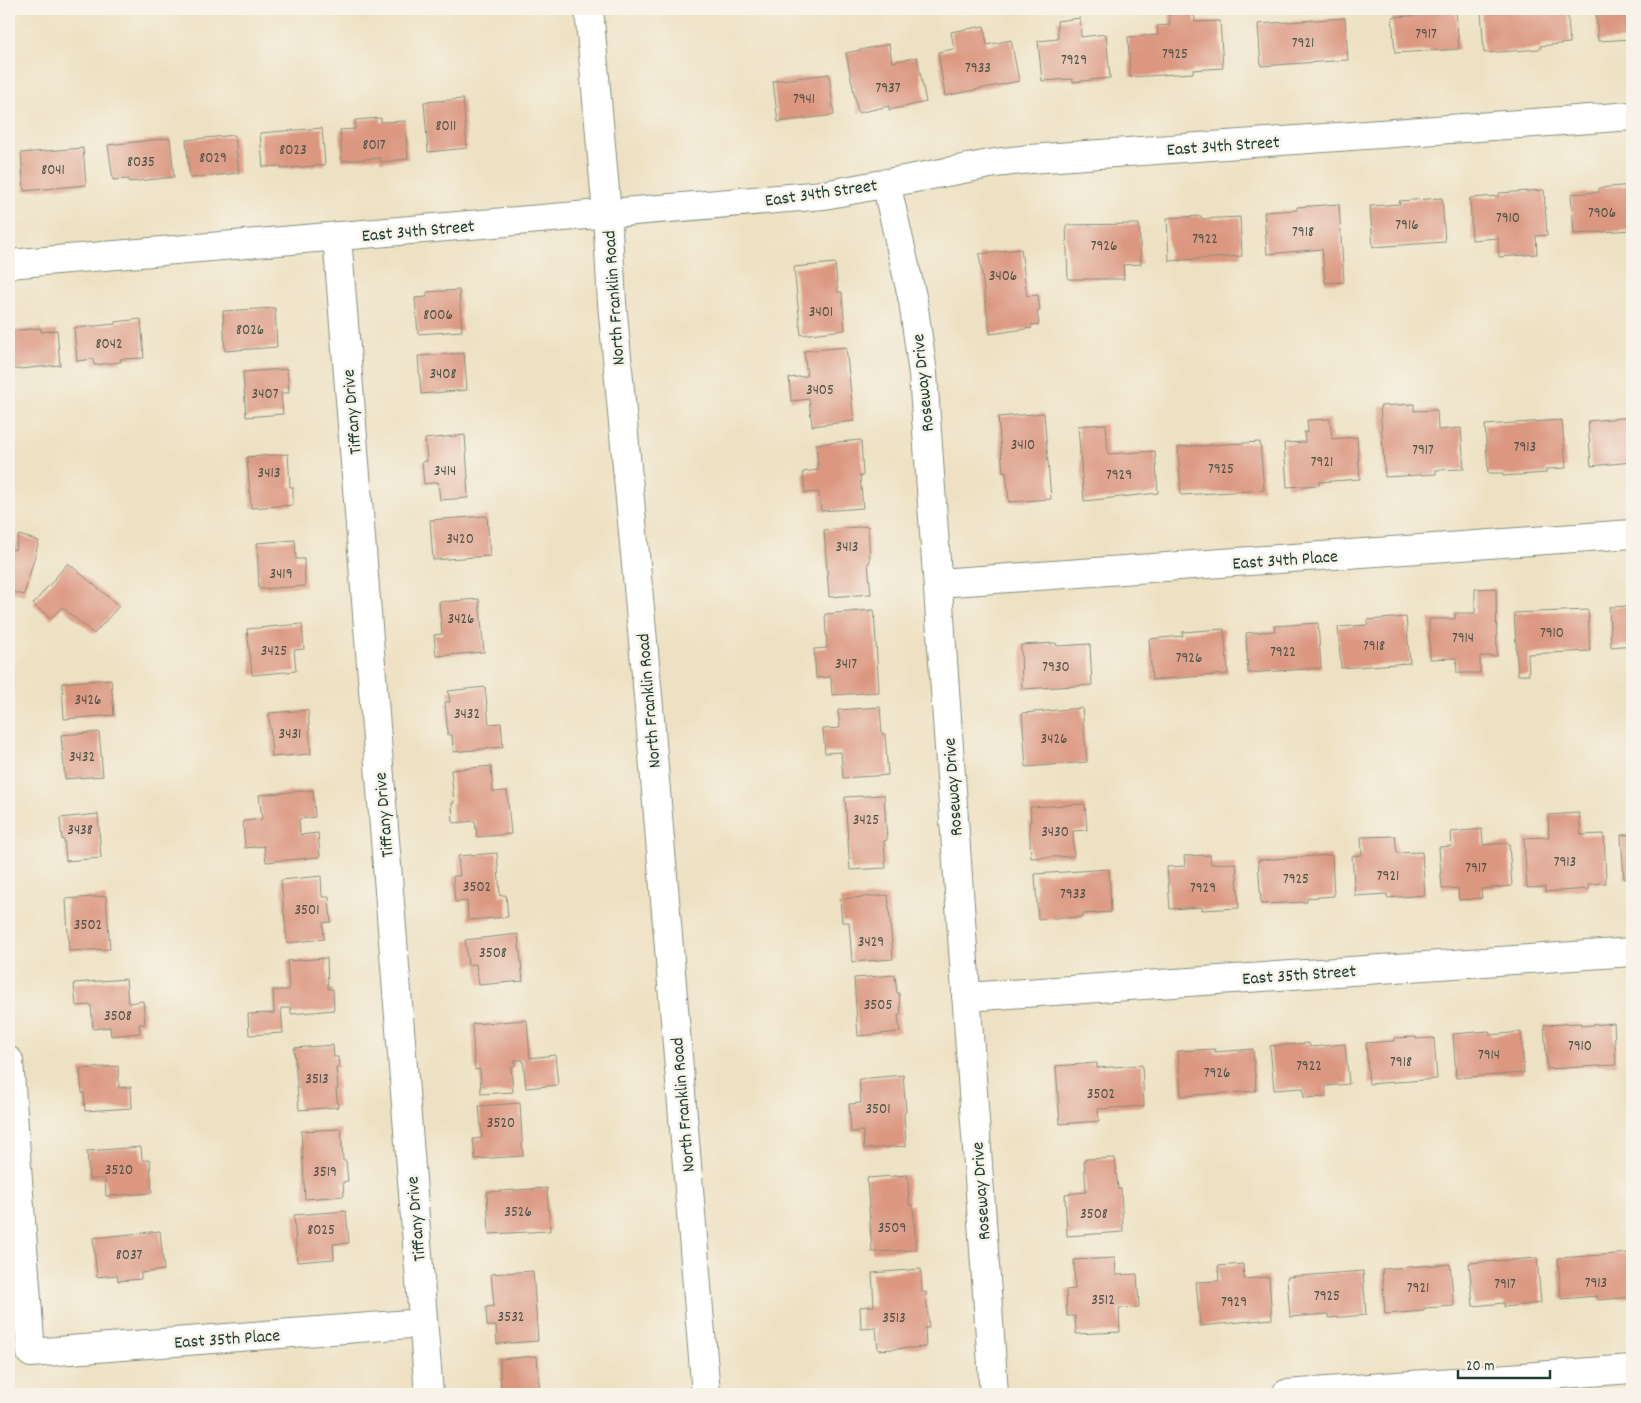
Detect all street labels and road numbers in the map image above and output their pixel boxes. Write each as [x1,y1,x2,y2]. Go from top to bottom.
street label: East 34th Street [1166,131,1281,164]
street label: East 34th Street [764,174,879,215]
street label: East 34th Street [361,215,476,250]
street label: North Franklin Road [598,230,633,366]
street label: Roseway Drive [907,332,942,433]
street label: Tiffany Drive [337,368,370,455]
street label: East 34th Place [1232,545,1339,578]
street label: North Franklin Road [632,632,669,769]
street label: Roseway Drive [939,737,970,837]
street label: Tiffany Drive [369,771,402,858]
street label: East 35th Street [1241,960,1357,993]
street label: North Franklin Road [666,1036,703,1173]
street label: Roseway Drive [967,1141,998,1241]
street label: Tiffany Drive [401,1175,434,1262]
street label: East 35th Place [173,1324,281,1357]

